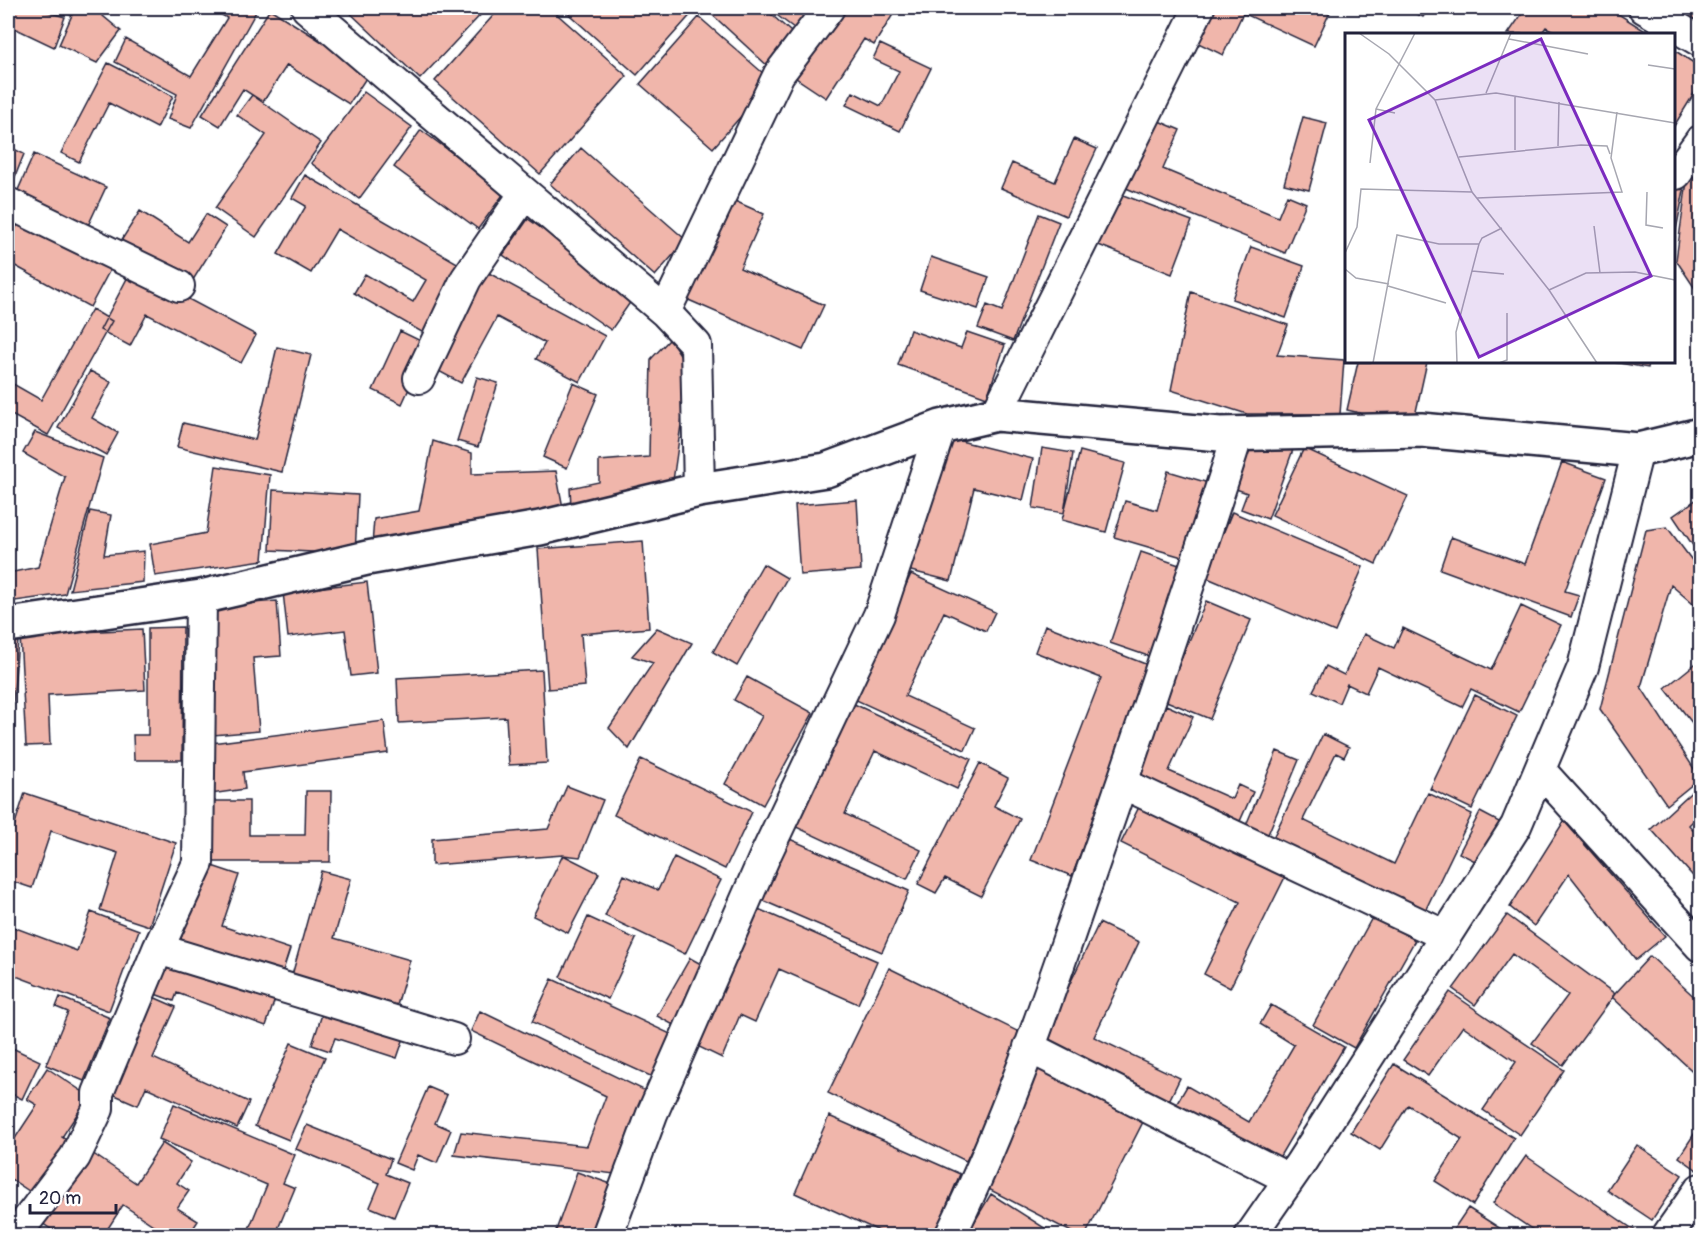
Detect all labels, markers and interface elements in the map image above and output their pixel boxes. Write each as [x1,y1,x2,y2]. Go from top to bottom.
inset map [1345,33,1675,363]
scale bar [30,1177,116,1215]
text: 20 m [39,1187,81,1210]

